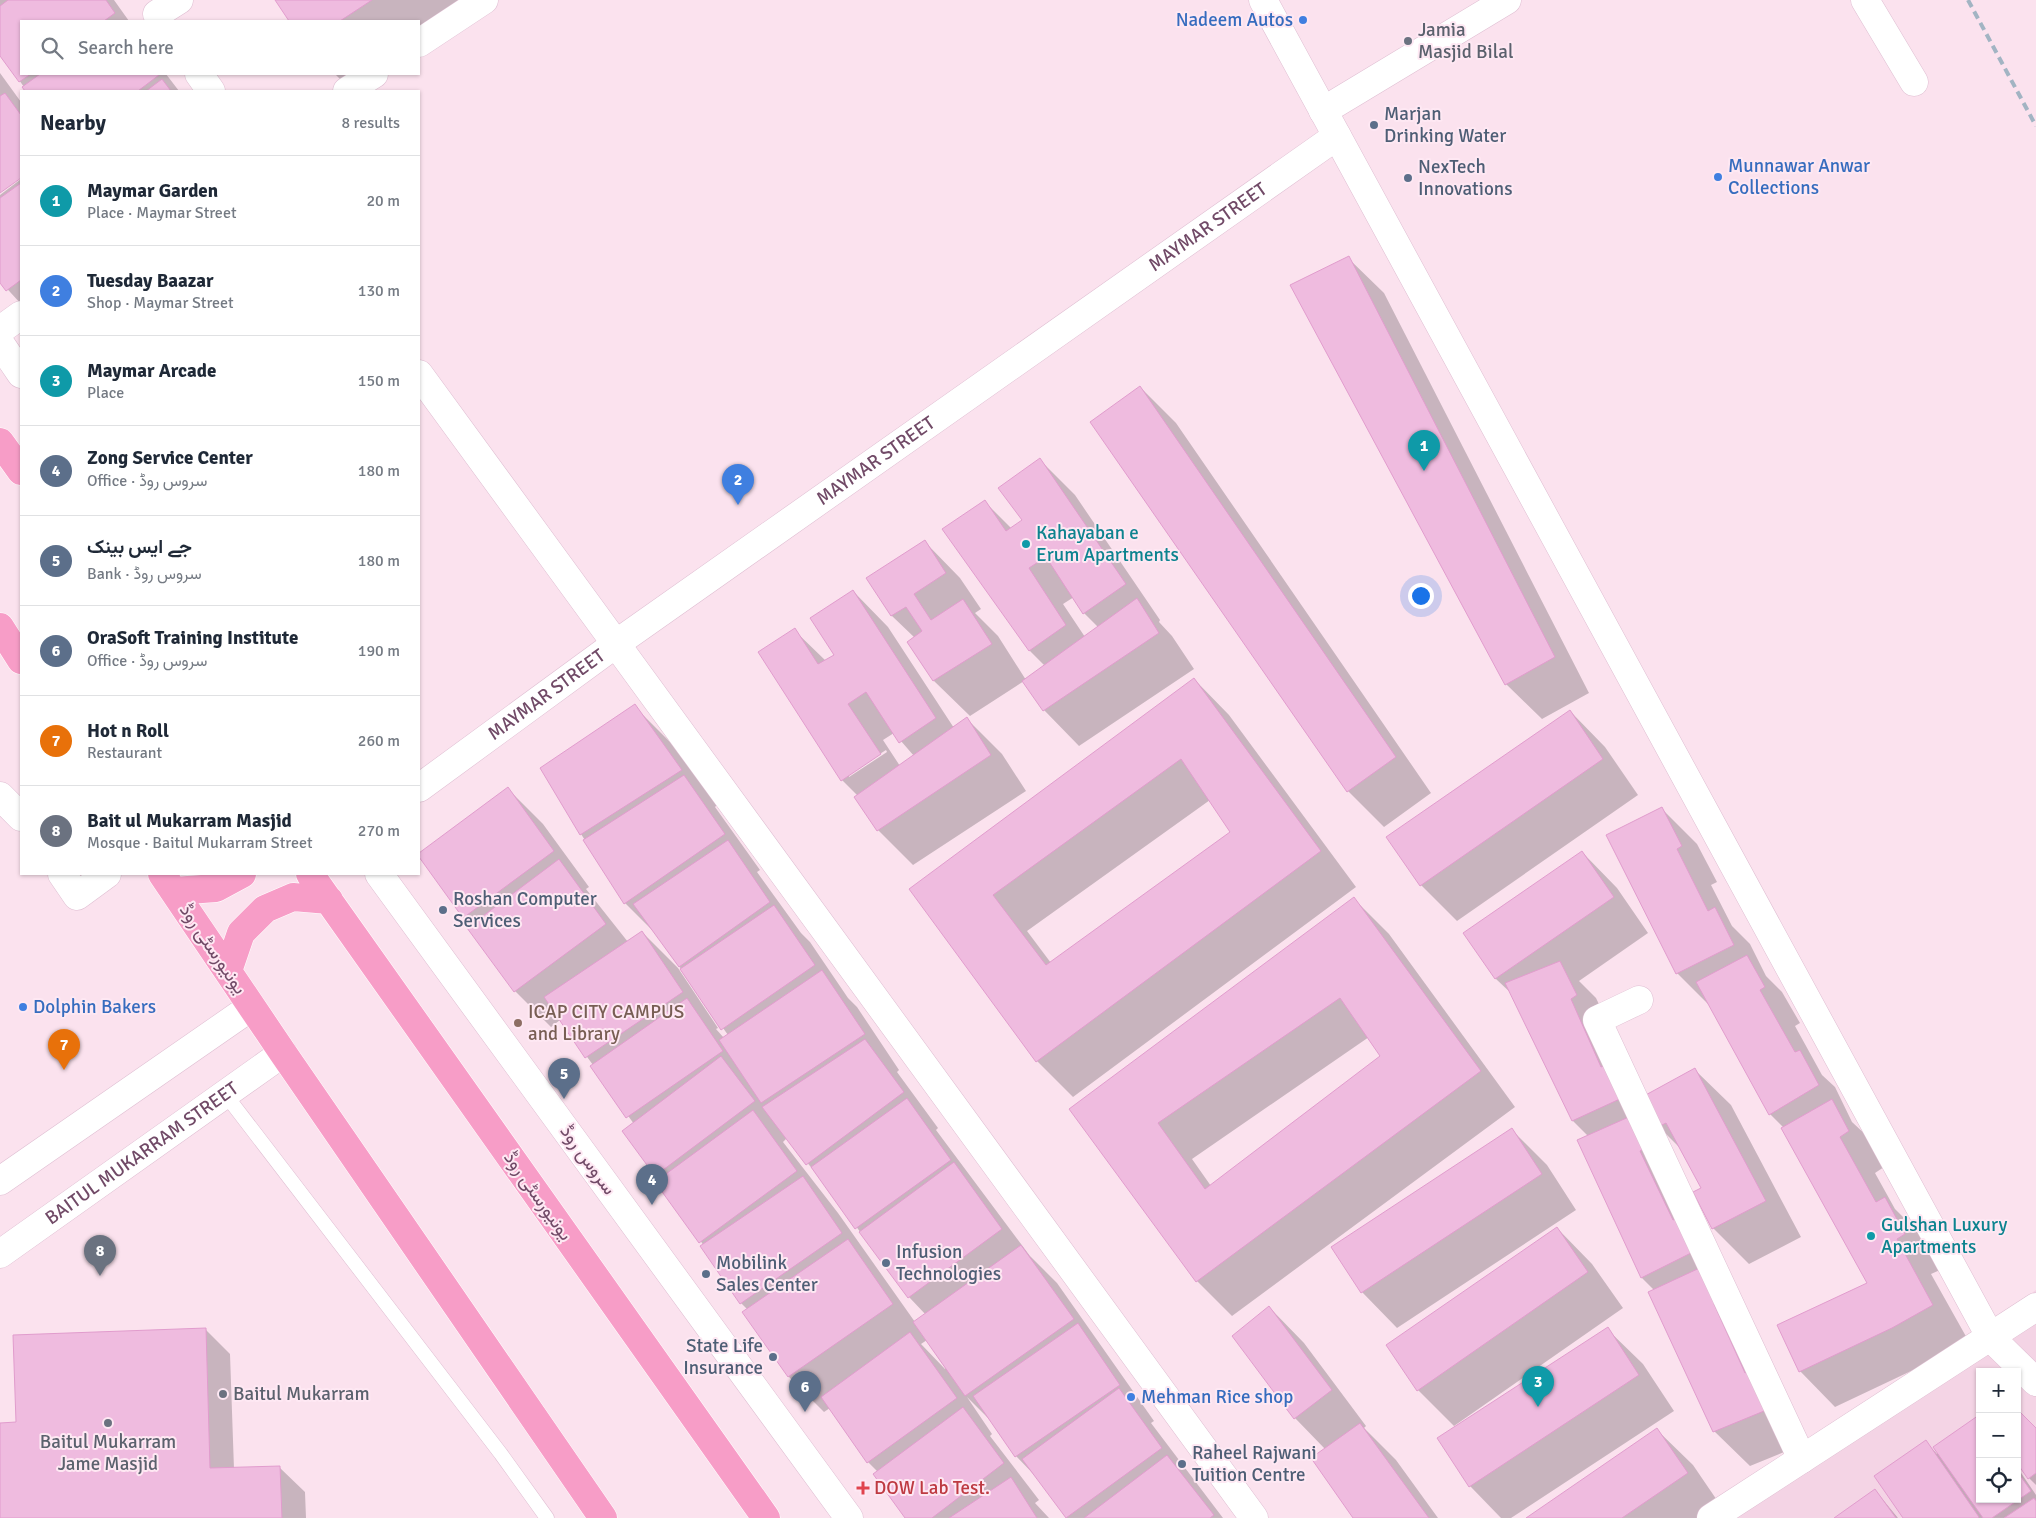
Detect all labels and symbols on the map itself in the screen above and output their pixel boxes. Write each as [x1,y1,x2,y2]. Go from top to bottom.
place label: Nadeem Autos [1176,8,1293,32]
marker: Nadeem Autos [1297,14,1309,26]
place label: Jamia Masjid Bilal [1418,18,1513,64]
marker: Jamia Masjid Bilal [1402,35,1414,47]
place label: Marjan Drinking Water [1384,102,1506,148]
marker: Marjan Drinking Water [1368,119,1380,131]
place label: Munnawar Anwar Collections [1728,154,1870,200]
place label: NexTech Innovations [1418,155,1513,201]
marker: Munnawar Anwar Collections [1712,171,1724,183]
marker: NexTech Innovations [1402,172,1414,184]
street label: MAYMAR STREET [1144,177,1272,277]
street label: MAYMAR STREET [812,410,940,511]
pin: 1 [1408,430,1440,471]
pin: 2 [722,464,754,505]
place label: Kahayaban e Erum Apartments [1036,521,1179,567]
marker: Kahayaban e Erum Apartments [1020,538,1032,550]
your location [1408,583,1434,609]
street label: MAYMAR STREET [483,643,610,745]
place label: Roshan Computer Services [453,887,597,933]
street label: یونیورسٹی روڈ [174,899,252,999]
marker: Roshan Computer Services [437,904,449,916]
place label: Dolphin Bakers [33,995,156,1019]
place label: ICAP CITY CAMPUS and Library [528,1000,684,1046]
marker: Dolphin Bakers [17,1001,29,1013]
marker: ICAP CITY CAMPUS and Library [512,1017,524,1029]
pin: 7 [48,1029,80,1070]
pin: 5 [548,1058,580,1099]
street label: BAITUL MUKARRAM STREET [41,1076,244,1230]
street label: سروس روڈ [555,1120,621,1200]
street label: یونیورسٹی روڈ [498,1147,578,1245]
pin: 4 [636,1164,668,1205]
place label: Gulshan Luxury Apartments [1881,1213,2007,1259]
marker: Gulshan Luxury Apartments [1865,1230,1877,1242]
pin: 8 [84,1235,116,1276]
place label: Infusion Technologies [896,1240,1001,1286]
place label: Mobilink Sales Center [716,1251,818,1297]
marker: Infusion Technologies [880,1257,892,1269]
marker: Mobilink Sales Center [700,1268,712,1280]
place label: State Life Insurance [683,1334,763,1380]
marker: State Life Insurance [767,1351,779,1363]
pin: 3 [1522,1366,1554,1407]
pin: 6 [789,1371,821,1412]
place label: Baitul Mukarram [233,1382,370,1406]
place label: Mehman Rice shop [1141,1385,1293,1409]
marker: Baitul Mukarram [217,1388,229,1400]
marker: Mehman Rice shop [1125,1391,1137,1403]
marker: Baitul Mukarram Jame Masjid [102,1417,114,1429]
place label: Baitul Mukarram Jame Masjid [40,1430,176,1476]
place label: Raheel Rajwani Tuition Centre [1192,1441,1317,1487]
marker: Raheel Rajwani Tuition Centre [1176,1458,1188,1470]
place label: DOW Lab Test. [874,1476,990,1500]
marker: DOW Lab Test. [856,1481,870,1495]

